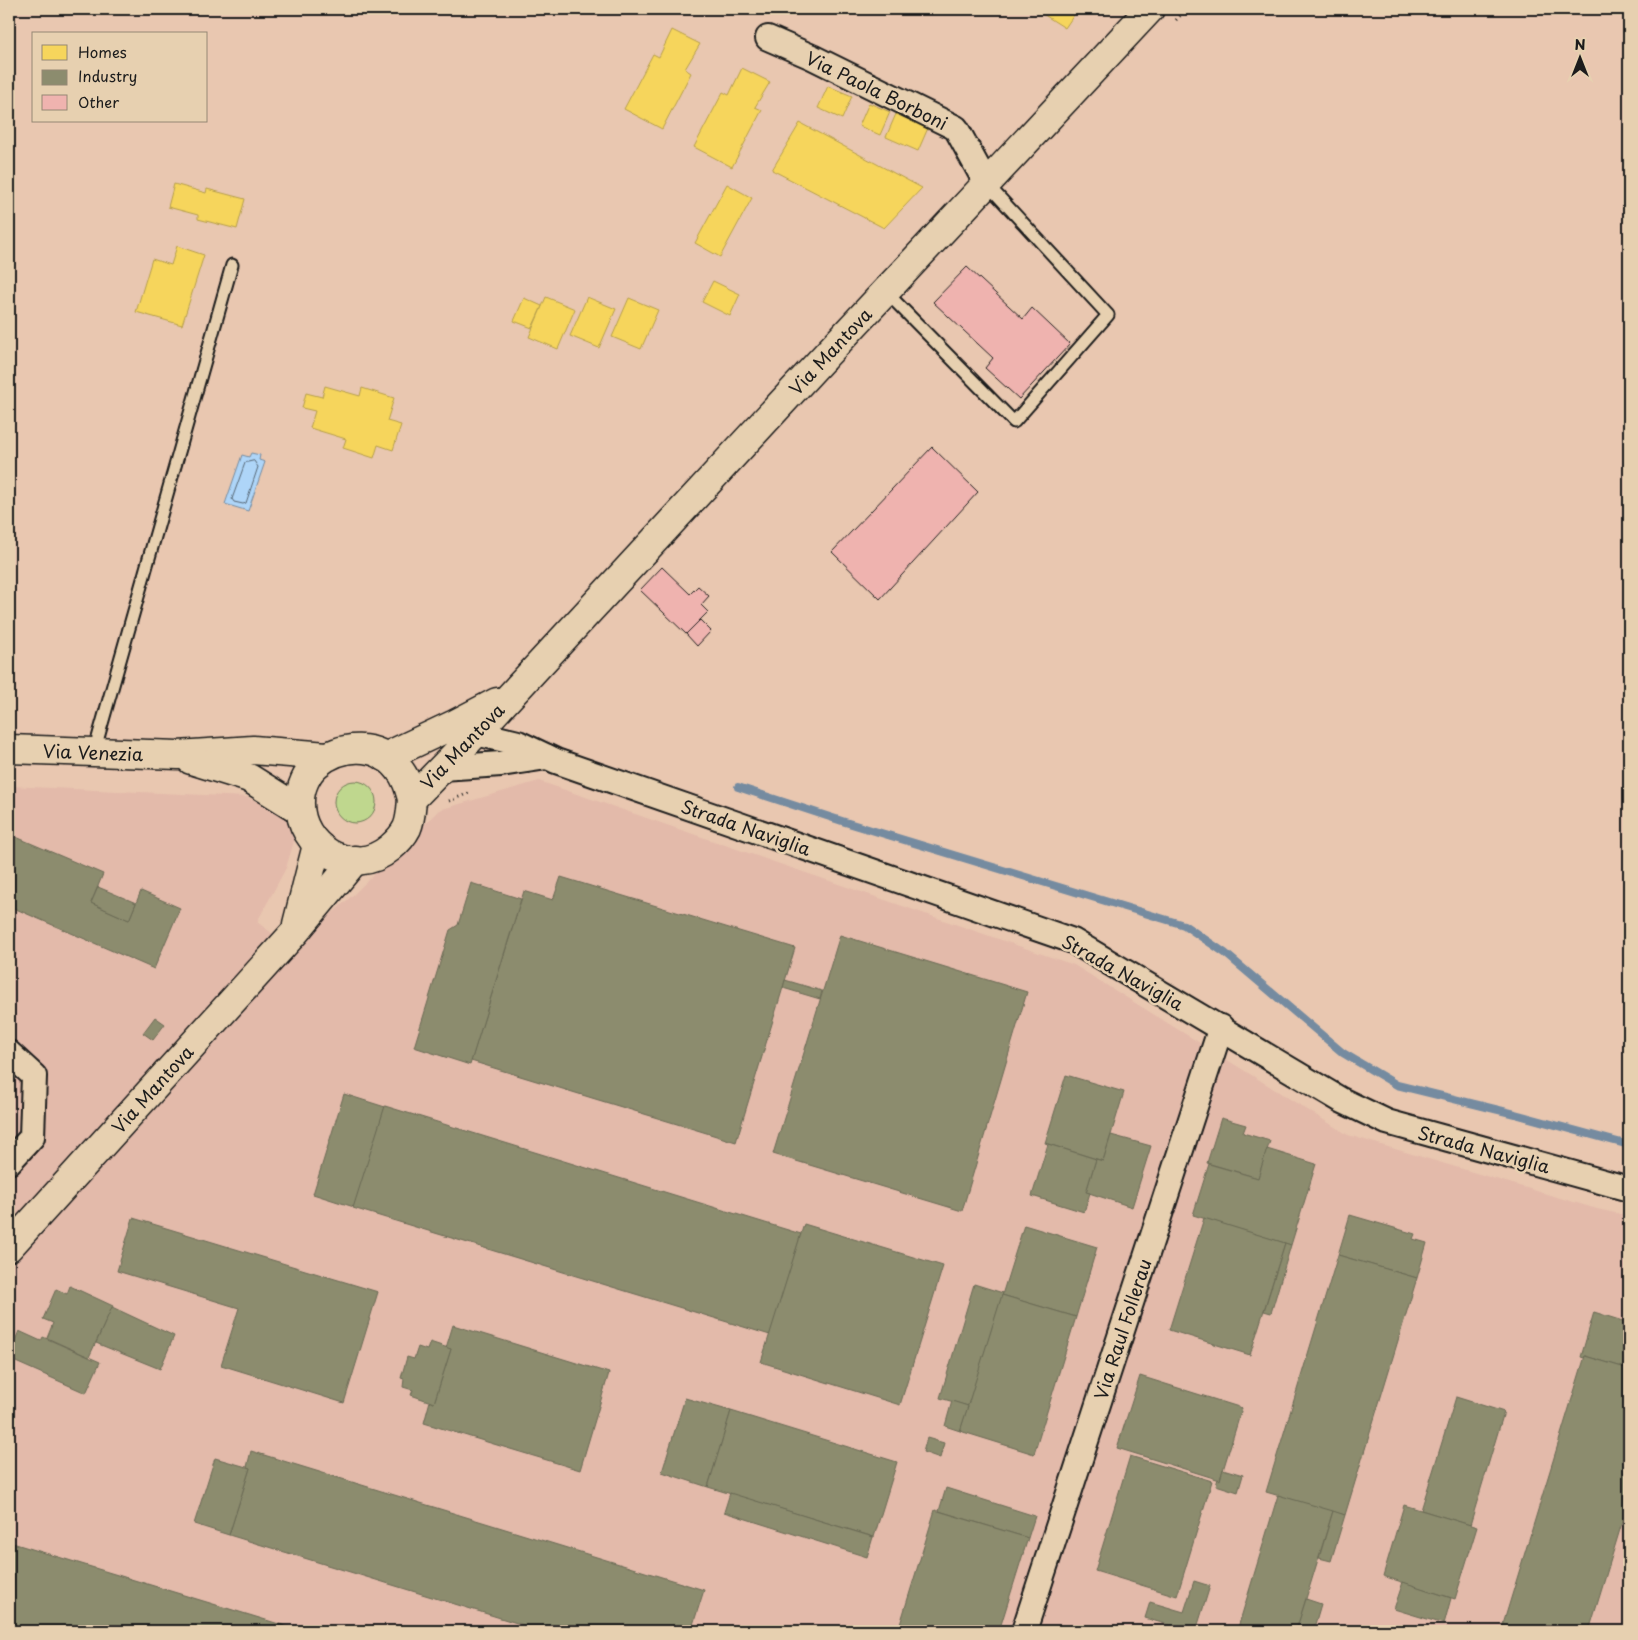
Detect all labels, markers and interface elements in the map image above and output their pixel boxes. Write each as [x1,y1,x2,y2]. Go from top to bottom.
legend [32,32,208,122]
north arrow [1556,32,1606,82]
text: N [1574,34,1586,55]
text: Homes [78,40,127,63]
street label: Via Paola Borboni [801,44,953,136]
text: Industry [78,64,137,87]
text: Other [78,90,119,113]
street label: Via Mantova [782,301,878,401]
street label: Via Mantova [414,697,510,795]
street label: Via Venezia [42,737,144,767]
street label: Strada Naviglia [677,792,815,862]
street label: Strada Naviglia [1057,927,1189,1017]
street label: Via Mantova [105,1039,199,1139]
street label: Strada Naviglia [1415,1118,1554,1180]
street label: Via Raul Follerau [1086,1255,1158,1403]

